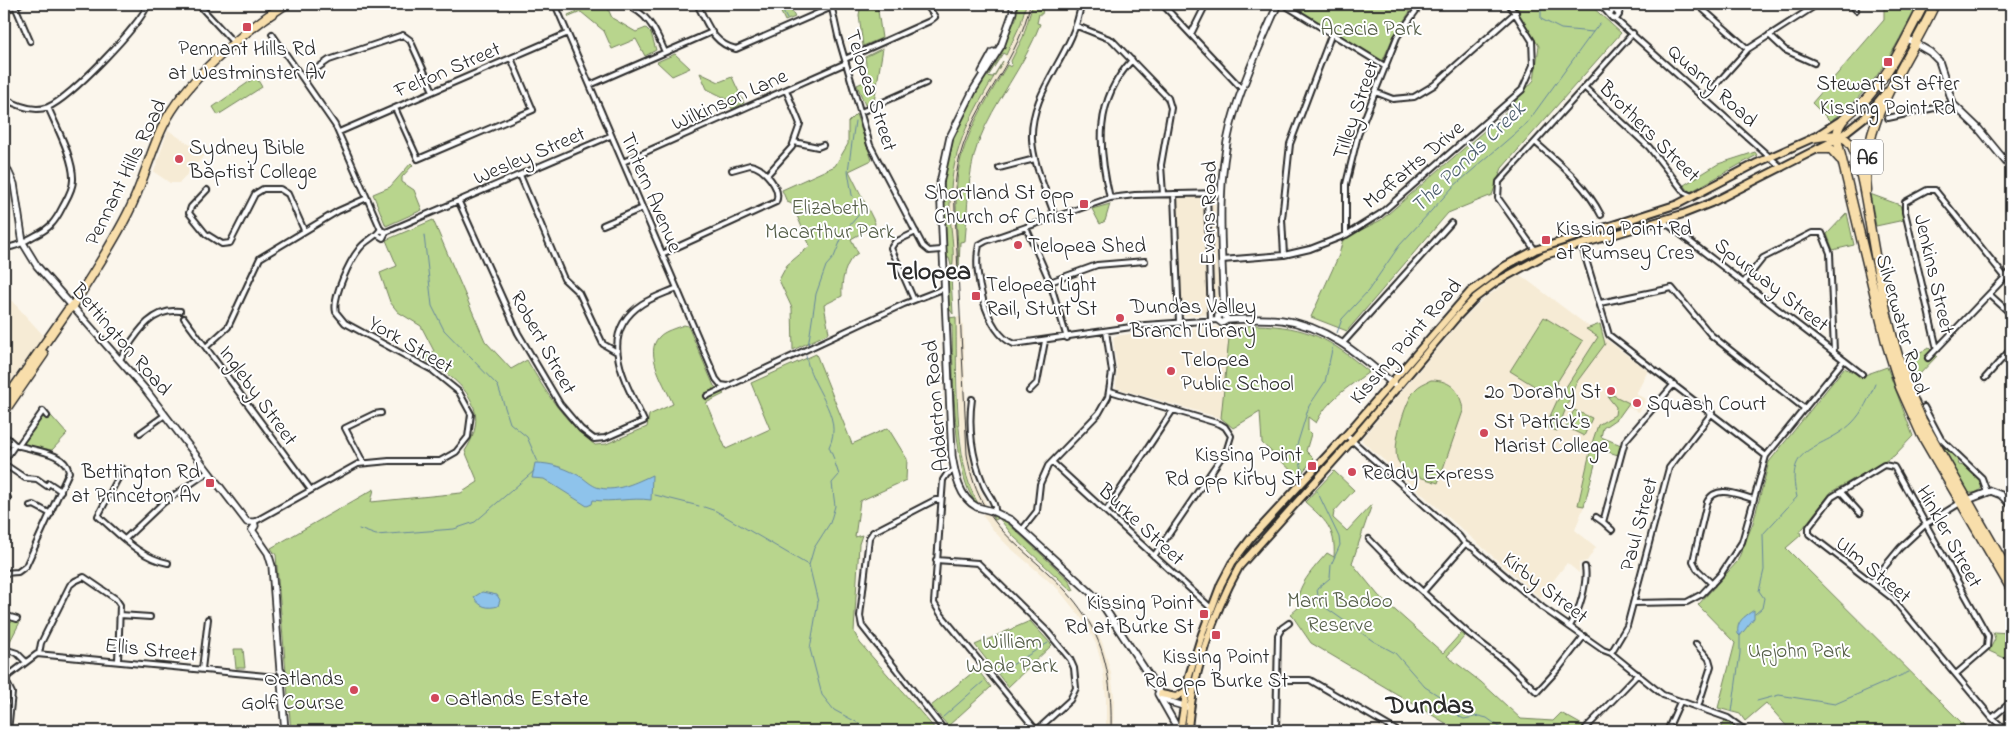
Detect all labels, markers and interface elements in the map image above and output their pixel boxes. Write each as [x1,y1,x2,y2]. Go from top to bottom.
park label: Acacia Park [1320,15,1422,45]
marker: Pennant Hills Rd at Westminster Av [241,21,253,33]
street label: Telopea Street [836,26,904,155]
place label: Pennant Hills Rd at Westminster Av [168,35,327,89]
street label: Felton Street [389,35,506,107]
street label: Quarry Road [1659,38,1764,137]
marker: Stewart St after Kissing Point Rd [1882,56,1894,68]
street label: Tilley Street [1326,57,1390,164]
street label: Wilkinson Lane [667,62,793,140]
place label: Stewart St after Kissing Point Rd [1817,70,1960,126]
street label: Brothers Street [1590,74,1706,190]
street label: Pennant Hills Road [78,94,175,251]
water label: The Ponds Creek [1404,94,1535,222]
street label: Moffatts Drive [1357,114,1472,217]
street label: Wesley Street [469,120,591,196]
street label: Tintern Avenue [611,128,689,258]
place label: Sydney Bible Baptist College [188,134,317,190]
road number: A6 [1851,140,1883,174]
marker: Sydney Bible Baptist College [173,153,185,165]
street label: Evans Road [1194,161,1226,265]
place label: Shortland St opp Church of Christ [924,179,1074,233]
park label: Elizabeth Macarthur Park [765,194,896,248]
marker: Shortland St opp Church of Christ [1078,198,1090,210]
street label: Jenkins Street [1905,212,1961,337]
place label: Kissing Point Rd at Rumsey Cres [1556,215,1695,271]
street label: Spurway Street [1706,231,1835,342]
place label: Telopea Shed [1028,232,1146,262]
marker: Kissing Point Rd at Rumsey Cres [1540,234,1552,246]
marker: Telopea Shed [1012,239,1024,251]
street label: Silverwater Road [1867,251,1935,398]
district label: Telopea [887,254,971,292]
place label: Telopea Light Rail, Sturt St [986,271,1097,325]
street label: Kissing Point Road [1343,273,1471,413]
street label: Bettington Road [61,277,178,405]
street label: Robert Street [501,286,583,400]
marker: Telopea Light Rail, Sturt St [970,290,982,302]
place label: Dundas Valley Branch Library [1129,293,1256,349]
street label: York Street [362,309,458,382]
marker: Dundas Valley Branch Library [1114,312,1126,324]
street label: Adderton Road [916,339,958,473]
street label: Ingleby Street [209,340,304,454]
place label: Telopea Public School [1181,346,1294,400]
marker: Telopea Public School [1165,365,1177,377]
place label: 20 Dorahy St [1485,378,1601,410]
marker: 20 Dorahy St [1605,385,1617,397]
place label: Squash Court [1647,390,1766,420]
marker: Squash Court [1631,397,1643,409]
place label: St Patrick's Marist College [1494,408,1609,464]
marker: St Patrick's Marist College [1478,427,1490,439]
place label: Kissing Point Rd opp Kirby St [1165,441,1302,497]
place label: Bettington Rd at Princeton Av [71,458,201,512]
place label: Reddy Express [1362,459,1494,491]
marker: Kissing Point Rd opp Kirby St [1306,460,1318,472]
marker: Reddy Express [1346,466,1358,478]
street label: Paul Street [1613,474,1667,575]
marker: Bettington Rd at Princeton Av [204,477,216,489]
street label: Burke Street [1090,477,1191,574]
street label: Hinkler Street [1908,480,1989,594]
street label: Ulm Street [1828,530,1917,611]
street label: Kirby Street [1494,546,1594,633]
park label: Marri Badoo Reserve [1287,587,1393,641]
place label: Kissing Point Rd at Burke St [1065,589,1194,643]
marker: Kissing Point Rd at Burke St [1198,608,1210,620]
park label: William Wade Park [966,628,1059,682]
marker: Kissing Point Rd opp Burke St [1210,629,1222,641]
street label: Ellis Street [103,631,198,671]
park label: Upjohn Park [1748,637,1851,667]
place label: Kissing Point Rd opp Burke St [1144,643,1288,697]
place label: Oatlands Golf Course [241,665,345,719]
marker: Oatlands Golf Course [348,684,360,696]
place label: Oatlands Estate [445,685,589,715]
district label: Dundas [1385,688,1474,726]
marker: Oatlands Estate [429,692,441,704]

